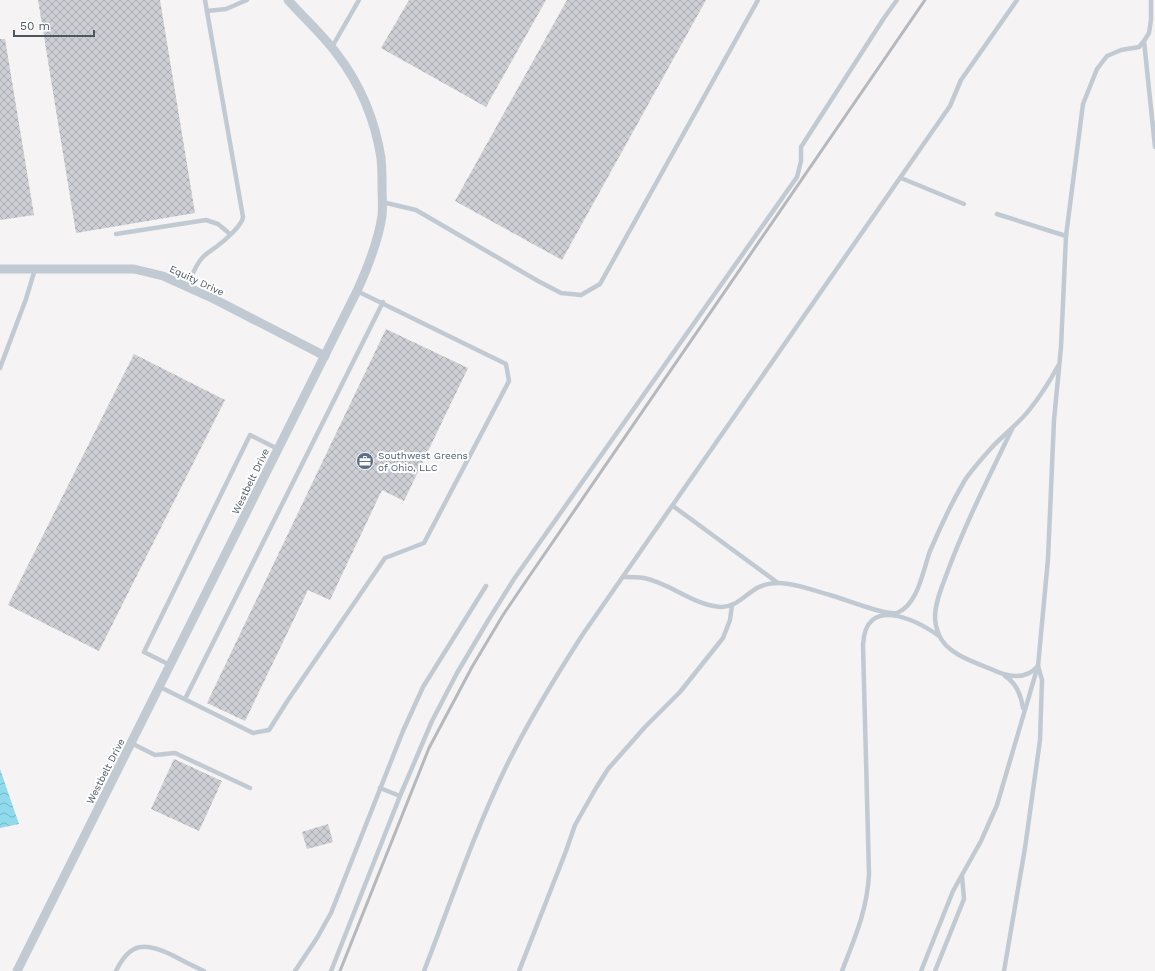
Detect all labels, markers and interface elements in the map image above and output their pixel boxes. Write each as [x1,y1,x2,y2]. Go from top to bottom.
scale bar [14,12,94,38]
text: 50 m [20,19,50,33]
street label: Equity Drive [168,263,226,298]
street label: Westbelt Drive [230,446,271,516]
place label: Southwest Greens of Ohio, LLC [378,450,468,473]
office icon: Southwest Greens of Ohio, LLC [355,451,375,471]
street label: Westbelt Drive [84,737,127,806]

